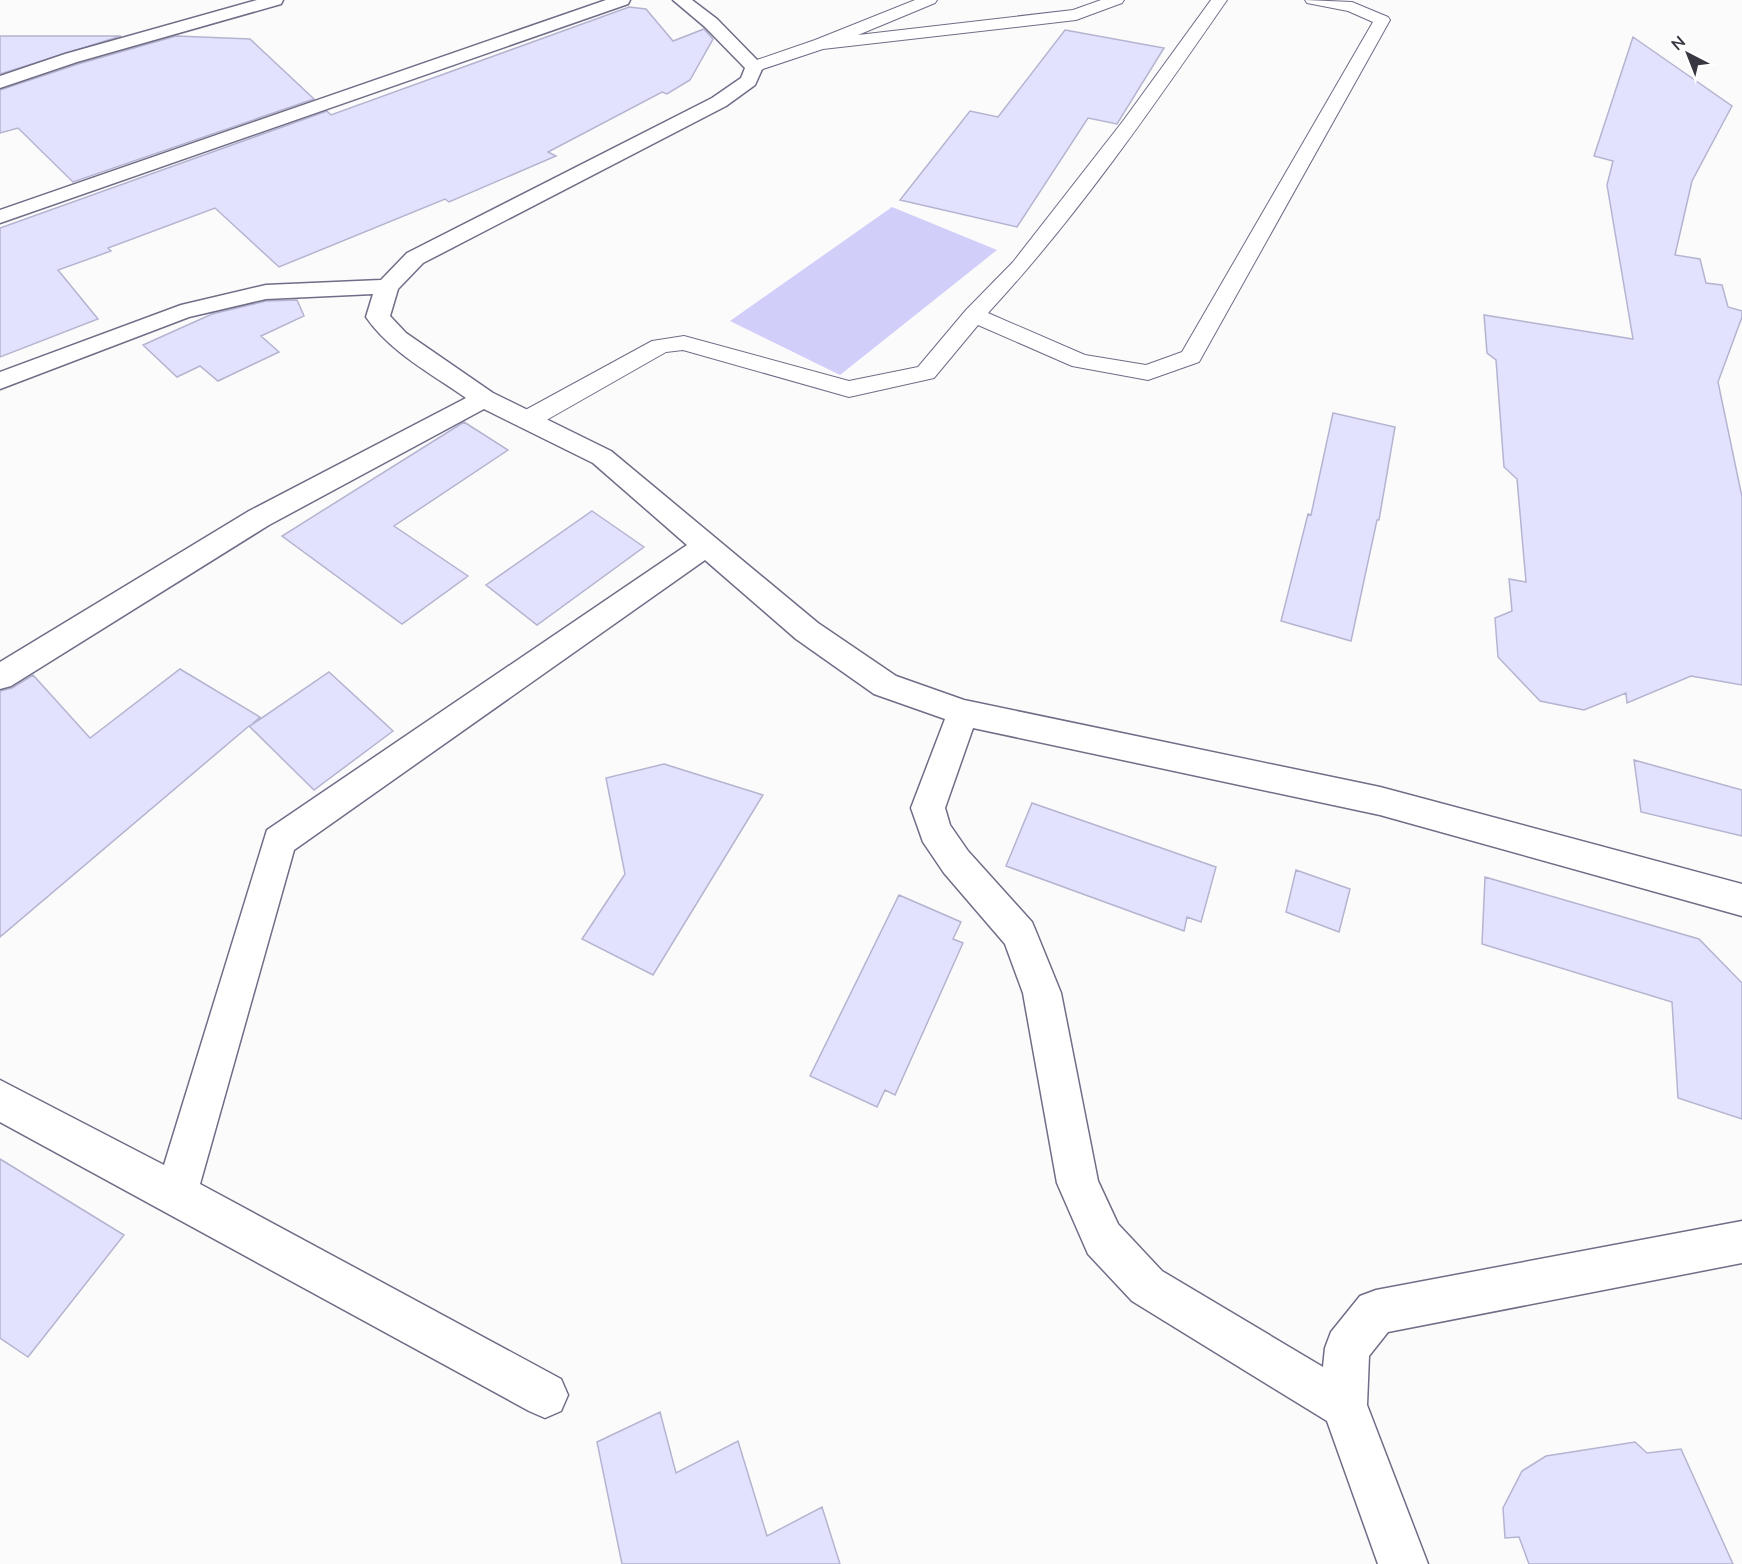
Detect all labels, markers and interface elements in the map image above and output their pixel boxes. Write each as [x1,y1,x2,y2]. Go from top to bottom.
north arrow [1658,24,1718,84]
text: N [1667,31,1689,54]

